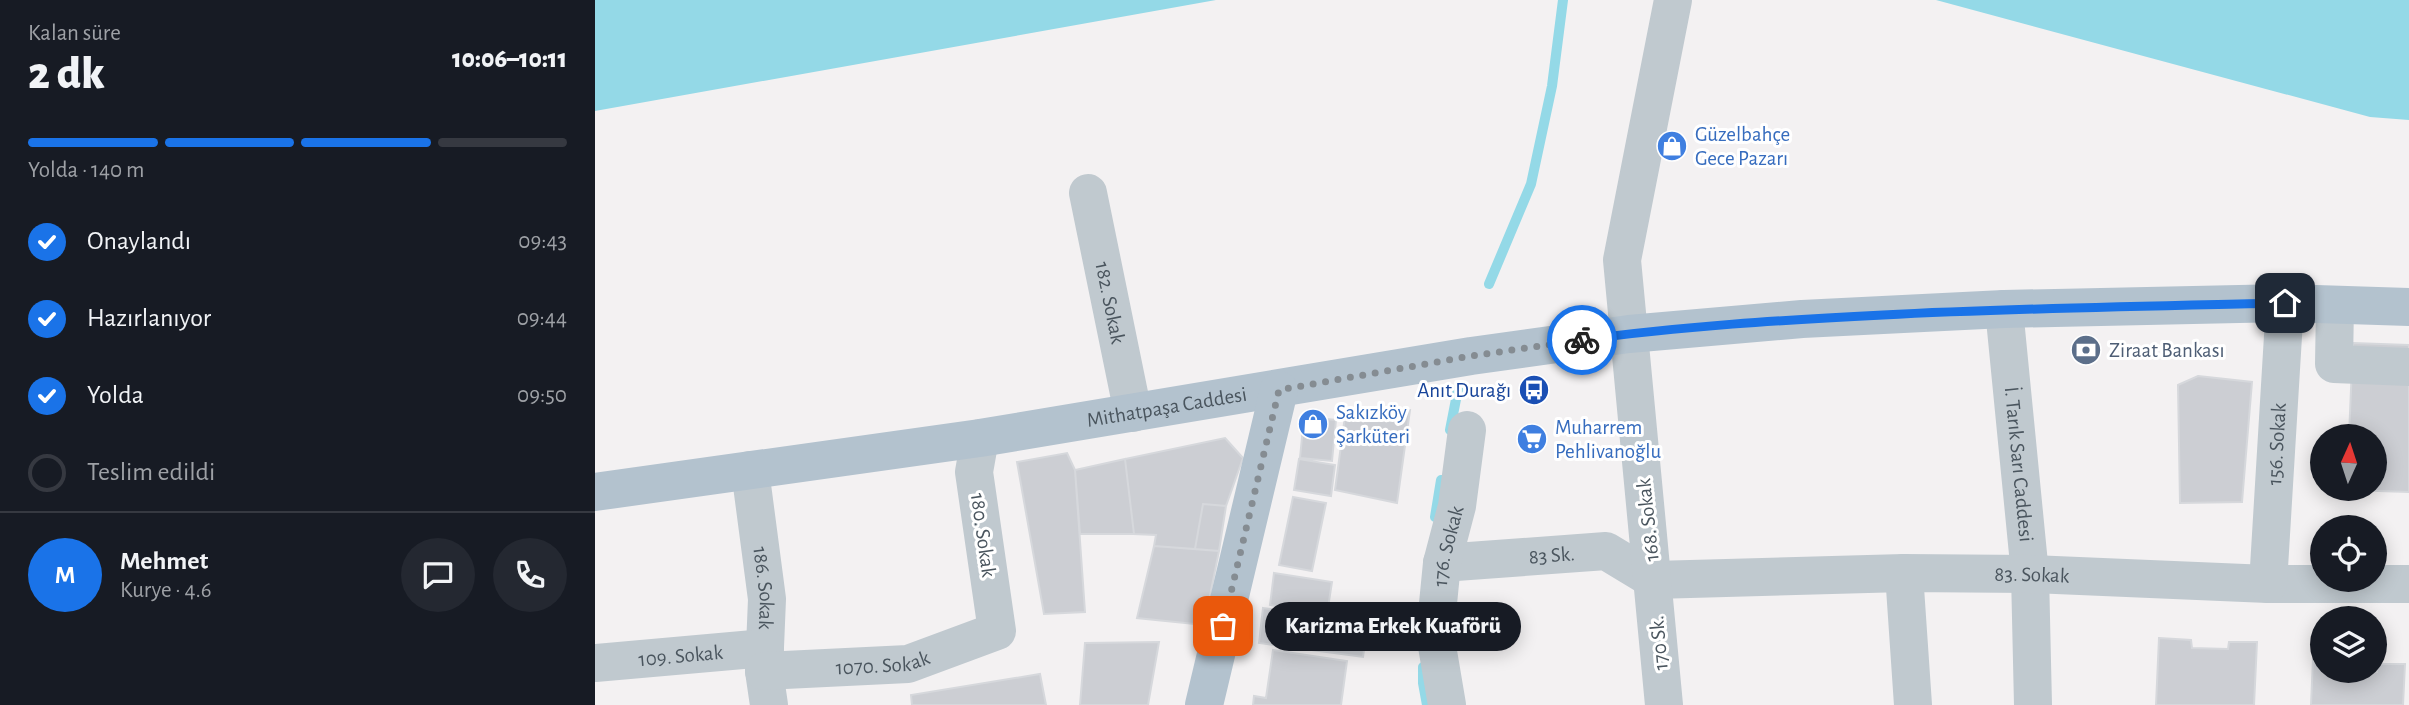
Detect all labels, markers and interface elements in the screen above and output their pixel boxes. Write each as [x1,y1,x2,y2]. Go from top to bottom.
text: Kalan süre [28,22,121,45]
text: 10:06–10:11 [452,46,567,72]
text: 2 dk [28,51,105,97]
place label: Güzelbahçe Gece Pazarı [1695,124,1790,169]
shop icon: Güzelbahçe Gece Pazarı [1655,129,1689,163]
text: Yolda · 140 m [28,159,144,182]
icon: check [28,223,66,261]
text: Onaylandı [87,228,191,254]
text: 09:43 [518,230,567,253]
street label: 182. Sokak [1092,260,1129,346]
pin [2255,273,2315,333]
icon: home [2266,284,2304,322]
icon: check [28,300,66,338]
text: Hazırlanıyor [87,305,211,331]
courier [1547,305,1617,375]
text: 09:44 [517,307,567,330]
icon: bike [1563,321,1601,359]
bank icon: Ziraat Bankası [2069,333,2103,367]
place label: Ziraat Bankası [2109,340,2225,361]
bus stop icon: Anıt Durağı [1517,373,1551,407]
icon: check [28,377,66,415]
place label: Anıt Durağı [1417,380,1511,401]
text: Yolda [87,382,144,408]
street label: Mithatpaşa Caddesi [1085,383,1248,431]
text: 09:50 [517,384,567,407]
street label: İ. Tarık Sarı Caddesi [2001,386,2037,543]
place label: Sakızköy Şarküteri [1336,402,1410,447]
street label: 156. Sokak [2263,402,2289,486]
shop icon: Sakızköy Şarküteri [1296,407,1330,441]
place label: Muharrem Pehlivanoğlu [1555,417,1661,462]
supermarket icon: Muharrem Pehlivanoğlu [1515,422,1549,456]
north arrow [2310,424,2387,500]
map controls [2310,424,2387,683]
text: Teslim edildi [87,459,215,485]
street label: 168. Sokak [1633,477,1663,563]
street label: 180. Sokak [967,492,999,579]
street label: 176. Sokak [1429,503,1467,587]
button: locate [2310,515,2387,592]
button: chat [401,538,475,612]
button: phone [493,538,567,612]
street label: 83 Sk. [1528,543,1576,567]
street label: 186. Sokak [750,545,778,631]
text: Mehmet [120,548,208,574]
text: M [55,562,75,588]
street label: 83. Sokak [1994,563,2070,586]
text: Kurye · 4.6 [120,579,212,602]
pin [1193,596,1253,656]
callout: Karizma Erkek Kuaförü [1265,602,1521,650]
button: layers [2310,606,2387,683]
icon: bag [1204,607,1242,645]
text: Karizma Erkek Kuaförü [1285,615,1501,638]
street label: 170 Sk. [1646,615,1672,671]
street label: 109. Sokak [638,641,724,670]
street label: 1070. Sokak [835,646,933,678]

